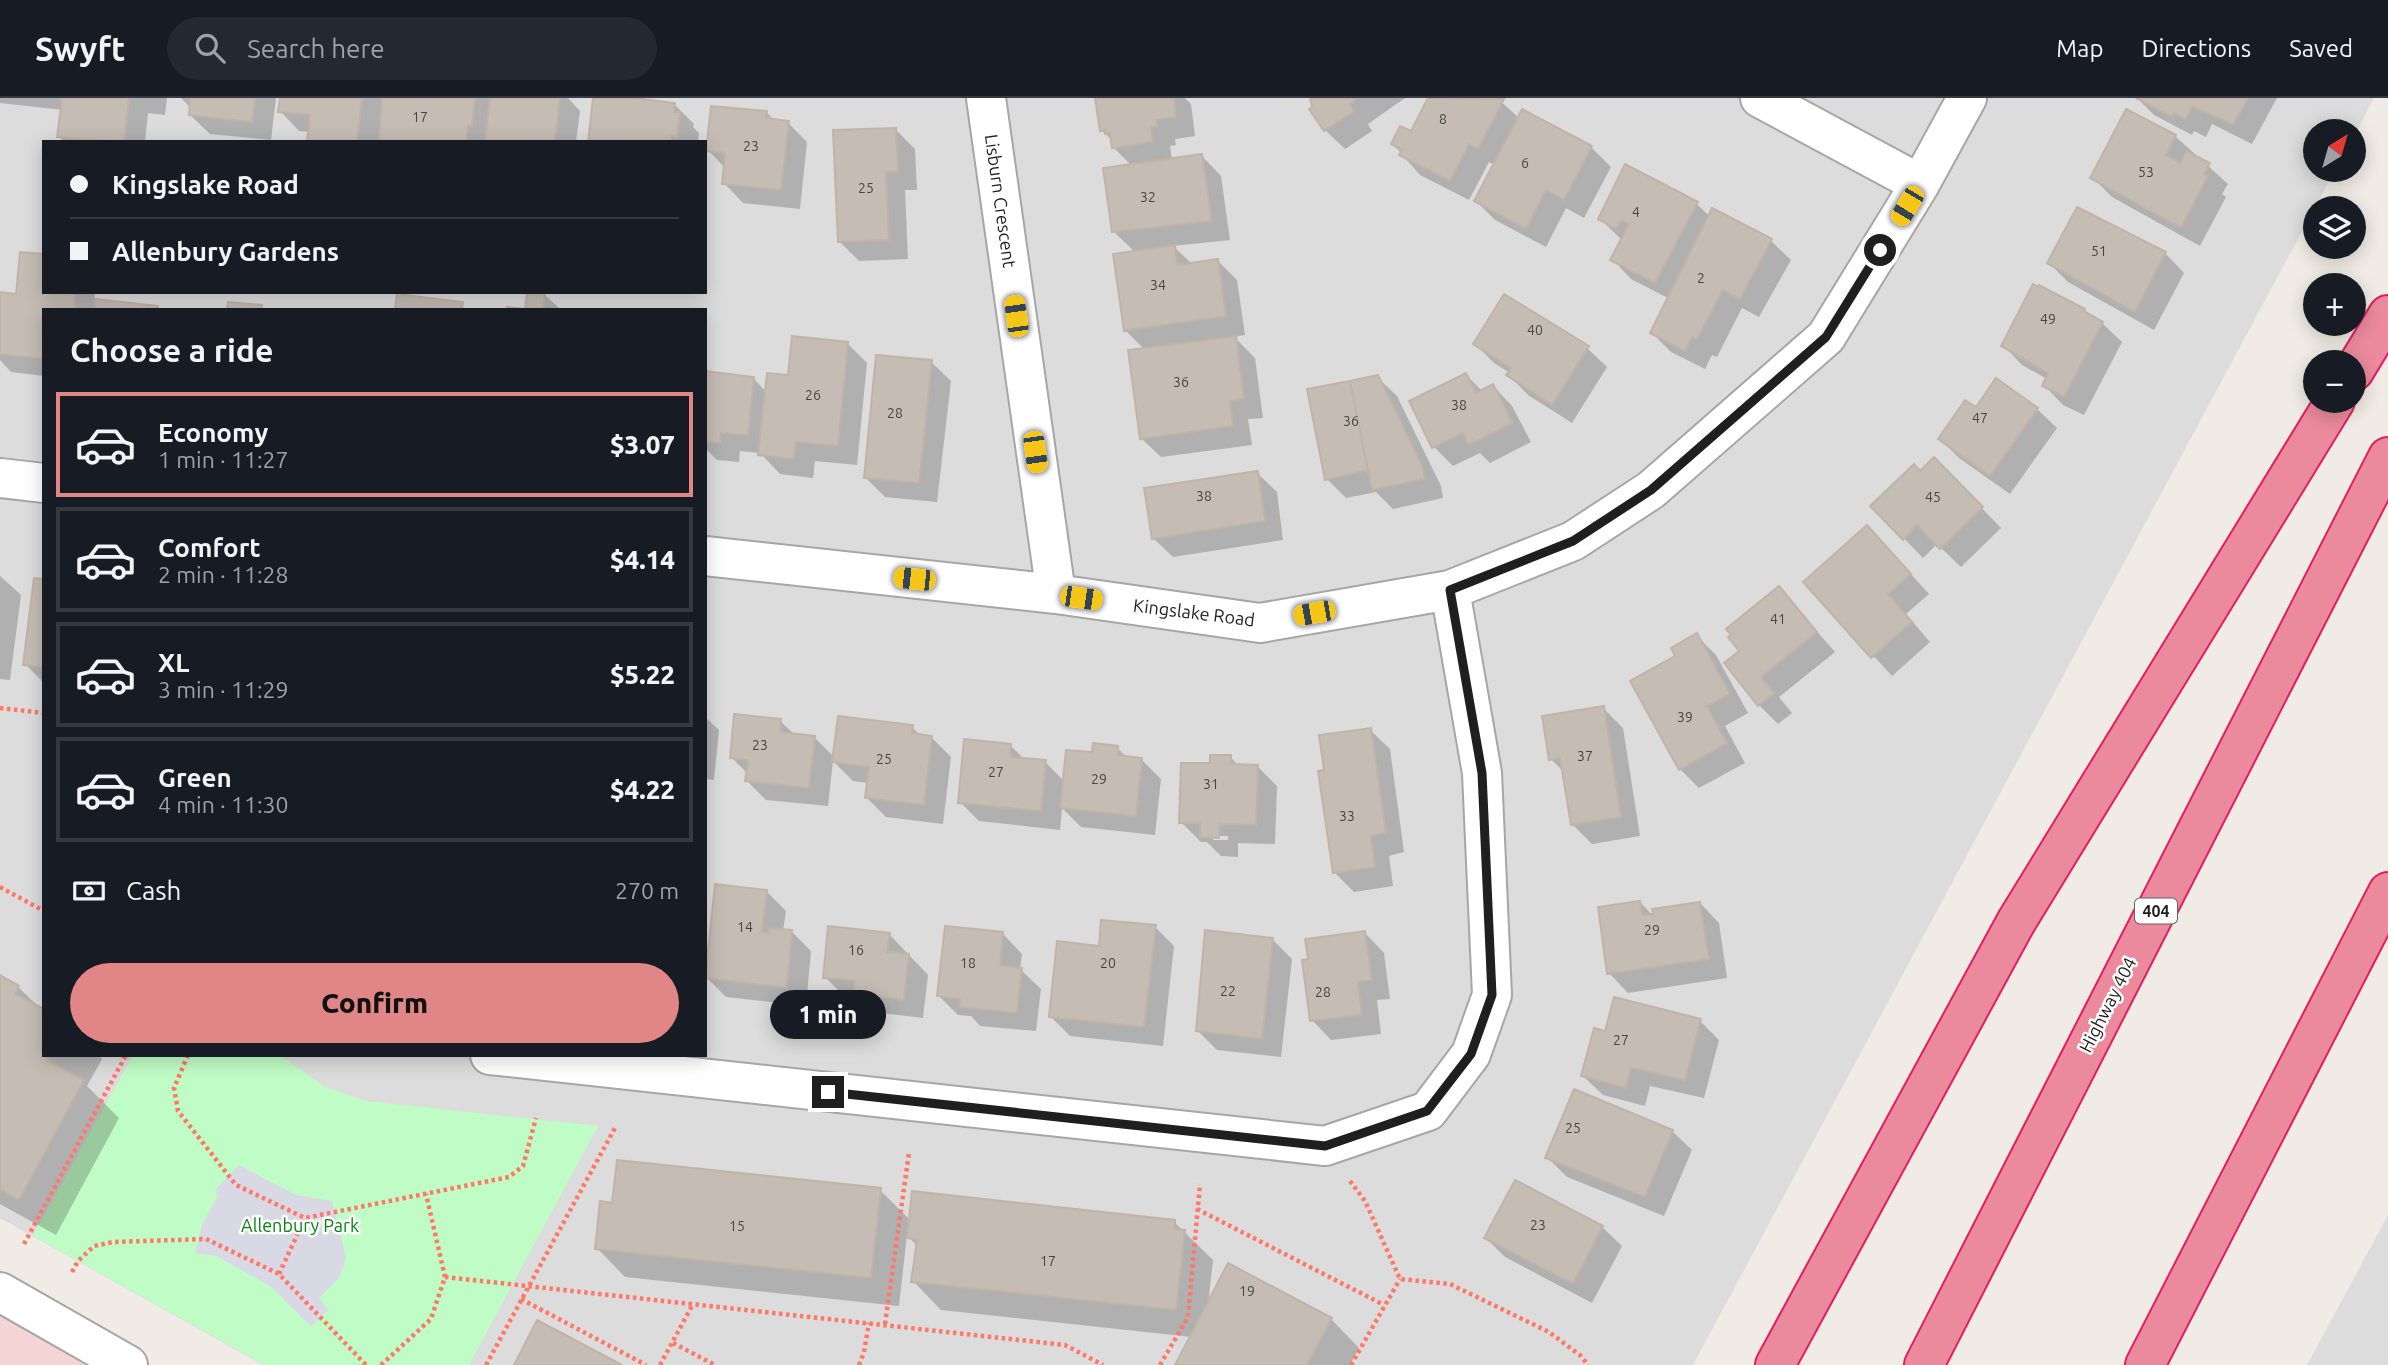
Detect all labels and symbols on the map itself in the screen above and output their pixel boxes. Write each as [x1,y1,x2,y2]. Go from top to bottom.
house number: 17 [412,109,428,125]
house number: 8 [1439,111,1447,127]
north arrow [2303,119,2366,182]
street label: Lisburn Crescent [982,133,1020,269]
house number: 23 [743,138,759,154]
house number: 6 [1521,155,1529,171]
house number: 53 [2138,164,2154,180]
house number: 25 [858,180,874,196]
car [1888,183,1927,229]
house number: 32 [1140,189,1156,205]
house number: 4 [1632,204,1640,220]
route start [1864,234,1896,266]
house number: 51 [2091,243,2107,259]
house number: 2 [1697,270,1705,286]
house number: 34 [1150,277,1166,293]
car [1003,294,1030,338]
house number: 49 [2040,311,2056,327]
house number: 40 [1527,322,1543,338]
house number: 36 [1173,374,1189,390]
house number: 26 [805,387,821,403]
house number: 38 [1451,397,1467,413]
house number: 28 [887,405,903,421]
house number: 47 [1972,410,1988,426]
house number: 36 [1343,413,1359,429]
car [1022,430,1049,474]
house number: 38 [1196,488,1212,504]
house number: 45 [1925,489,1941,505]
car [893,566,936,592]
car [1059,585,1104,611]
street label: Kingslake Road [1132,595,1256,629]
car [1292,599,1337,627]
house number: 41 [1770,611,1786,627]
house number: 39 [1677,709,1693,725]
house number: 23 [752,737,768,753]
house number: 37 [1577,748,1593,764]
house number: 25 [876,751,892,767]
house number: 27 [988,764,1004,780]
house number: 29 [1091,771,1107,787]
house number: 31 [1203,776,1219,792]
house number: 33 [1339,808,1355,824]
road number: 404 [2135,898,2177,924]
house number: 14 [737,919,753,935]
house number: 29 [1644,922,1660,938]
house number: 16 [848,942,864,958]
street label: Highway 404 [2075,954,2140,1055]
house number: 18 [960,955,976,971]
house number: 20 [1100,955,1116,971]
house number: 22 [1220,983,1236,999]
house number: 28 [1315,984,1331,1000]
callout: 1 min [770,990,886,1040]
house number: 27 [1613,1032,1629,1048]
route end [812,1076,844,1108]
house number: 25 [1565,1120,1581,1136]
park label: Allenbury Park [241,1215,359,1235]
house number: 23 [1530,1217,1546,1233]
house number: 15 [729,1218,745,1234]
house number: 17 [1040,1253,1056,1269]
house number: 19 [1239,1283,1255,1299]

